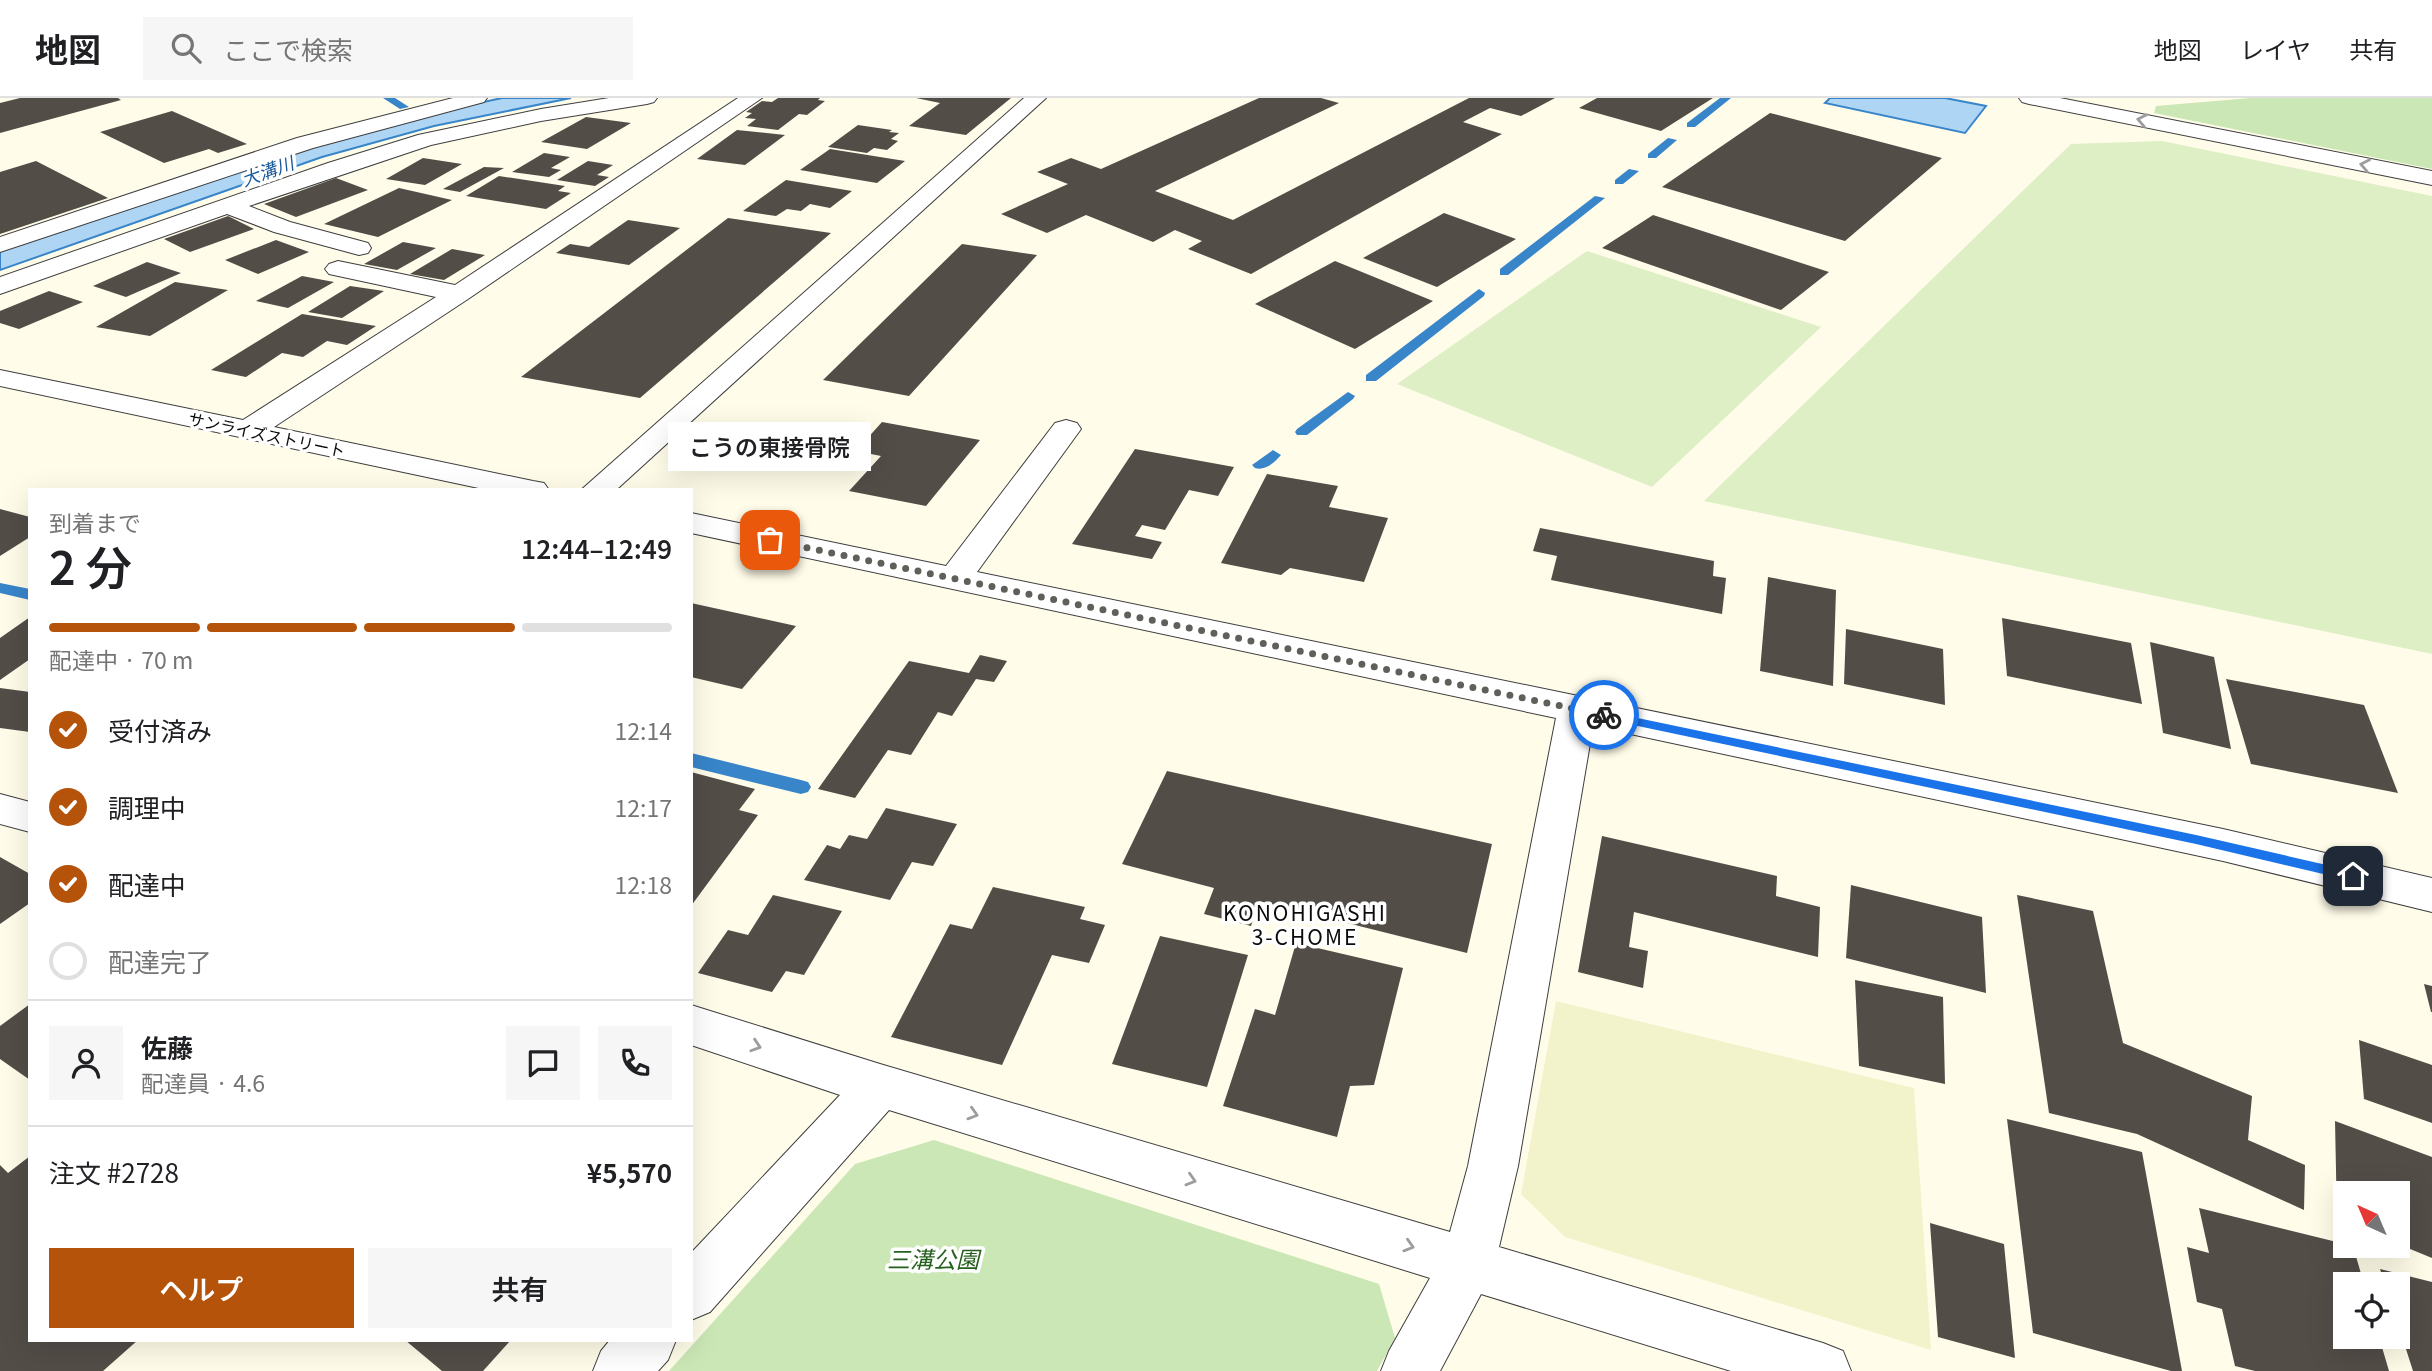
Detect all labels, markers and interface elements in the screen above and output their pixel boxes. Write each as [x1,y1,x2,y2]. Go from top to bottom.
search box [143,17,633,80]
text: 地図 [35,24,101,72]
icon: search [167,29,205,67]
text: ここで検索 [223,30,353,67]
text: 地図 [2154,31,2202,66]
text: レイヤ [2240,31,2311,66]
text: 共有 [2349,31,2397,66]
one-way arrow [2136,114,2148,129]
water label: 大溝川 [237,148,299,191]
one-way arrow [2359,158,2371,173]
street label: サンライズストリート [186,406,348,462]
callout: こうの東接骨院 [668,421,872,470]
text: こうの東接骨院 [689,429,850,463]
text: 到着まで [49,505,141,539]
pin [740,510,800,570]
icon: bag [751,521,789,559]
text: 12:44–12:49 [521,529,672,566]
text: 2 分 [49,532,132,598]
text: 配達中 · 70 m [49,642,193,676]
courier [1569,680,1639,750]
icon: bike [1585,696,1623,734]
icon: check [49,711,87,749]
text: 受付済み [108,711,212,748]
text: 12:14 [615,713,672,747]
icon: check [49,788,87,826]
text: 調理中 [108,788,186,825]
text: 12:17 [615,790,672,824]
pin [2323,846,2383,906]
icon: home [2334,857,2372,895]
icon: check [49,865,87,903]
text: 配達中 [108,865,186,902]
text: 12:18 [615,867,672,901]
district label: KONOHIGASHI 3-CHOME [1223,897,1387,951]
text: 配達完了 [108,942,212,979]
button: person [49,1026,123,1100]
button: chat [506,1026,580,1100]
button: phone [598,1026,672,1100]
text: 佐藤 [141,1028,193,1065]
one-way arrow [750,1038,762,1053]
text: 配達員 · 4.6 [141,1065,265,1099]
one-way arrow [967,1106,979,1121]
text: 注文 #2728 [49,1153,179,1190]
text: ¥5,570 [587,1153,672,1190]
one-way arrow [1185,1172,1197,1187]
north arrow [2333,1181,2410,1258]
map controls [2333,1181,2410,1349]
one-way arrow [1403,1237,1415,1252]
park label: 三溝公園 [887,1241,982,1275]
button: ヘルプ [49,1248,354,1328]
button: 共有 [368,1248,672,1328]
button: locate [2333,1272,2410,1349]

